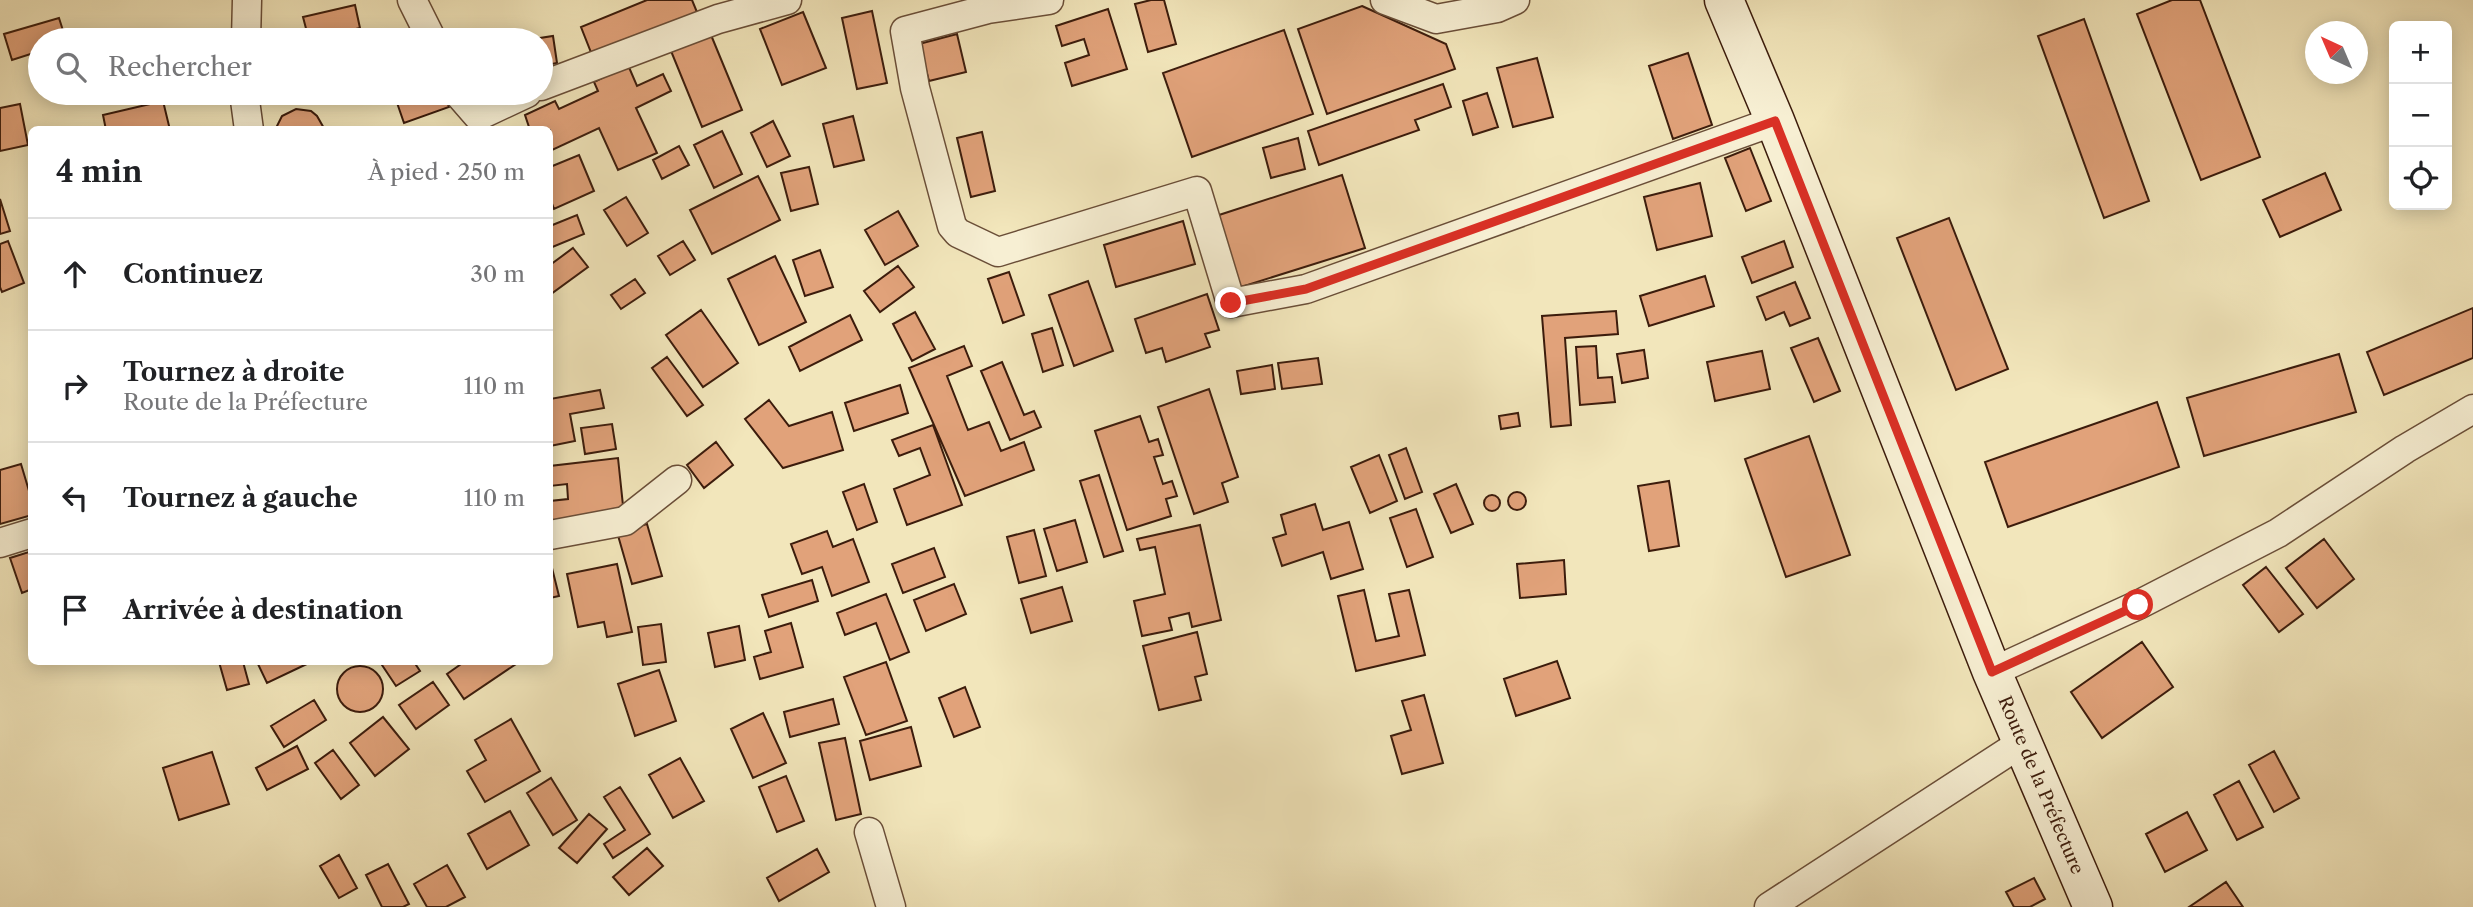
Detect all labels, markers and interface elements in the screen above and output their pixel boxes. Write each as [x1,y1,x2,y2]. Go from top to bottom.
north arrow [2305,21,2368,84]
map controls [2389,21,2452,210]
button: + [2389,21,2452,84]
search box [28,28,553,105]
icon: search [52,48,90,86]
text: Rechercher [108,51,252,83]
button: − [2389,84,2452,147]
button: locate [2389,147,2452,210]
text: 4 min [56,153,142,190]
text: À pied · 250 m [368,158,525,186]
icon: ahead [56,255,94,293]
text: Continuez [123,258,263,290]
text: 30 m [470,260,525,288]
route end [1215,287,1246,318]
text: Tournez à droite [123,356,345,388]
icon: right [56,367,94,405]
text: 110 m [464,372,525,400]
text: Route de la Préfecture [123,388,368,416]
icon: left [56,479,94,517]
text: Tournez à gauche [123,482,358,514]
text: 110 m [464,484,525,512]
route start [2122,589,2153,620]
icon: arrive [56,591,94,629]
text: Arrivée à destination [123,594,403,626]
street label: Route de la Préfecture [1993,693,2089,877]

